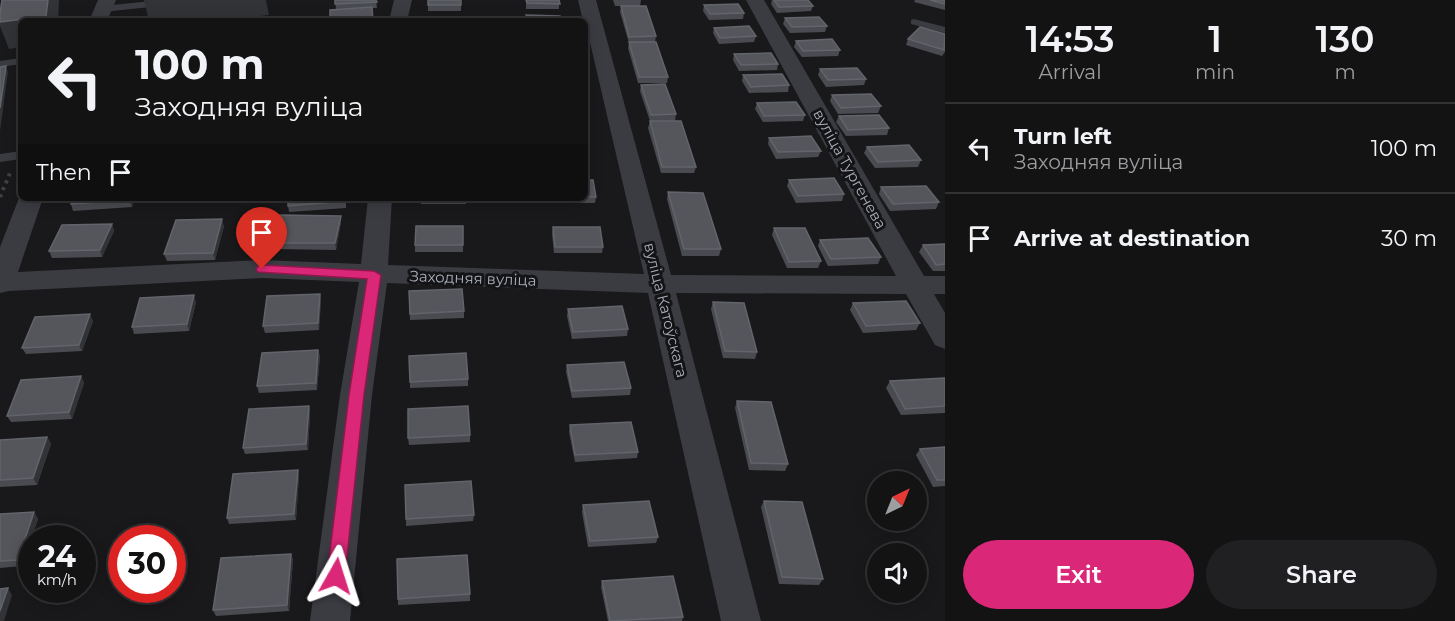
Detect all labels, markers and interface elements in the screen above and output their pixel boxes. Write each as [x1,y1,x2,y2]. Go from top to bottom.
text: 14:53 [1025,17,1115,61]
text: 1 [1208,17,1222,61]
text: 130 [1316,17,1375,61]
text: 100 m [135,38,264,90]
icon: left [36,42,114,120]
text: Arrival [1038,60,1102,84]
text: min [1195,60,1235,84]
text: m [1334,60,1356,84]
text: Заходняя вуліца [135,90,363,123]
street label: вуліца Тургенева [809,106,891,232]
text: Turn left [1014,123,1112,150]
icon: left [963,132,996,165]
text: 100 m [1371,135,1437,162]
text: Заходняя вуліца [1014,150,1183,174]
icon: arrive [104,156,137,189]
text: Then [36,159,92,186]
pin [236,207,287,269]
icon: arrive [245,216,278,249]
icon: arrive [963,222,996,255]
text: Arrive at destination [1014,225,1250,252]
text: 30 m [1381,225,1437,252]
street label: вуліца Катоўскага [640,241,692,379]
street label: Заходняя вуліца [409,266,537,290]
north arrow [867,471,927,531]
map controls [867,471,927,603]
speed limit sign: 30 [108,525,186,603]
text: 24 [38,538,76,575]
button: Exit [963,540,1194,609]
button: Share [1206,540,1437,609]
button: sound [867,543,927,603]
position arrow [304,544,368,608]
text: km/h [37,570,77,589]

